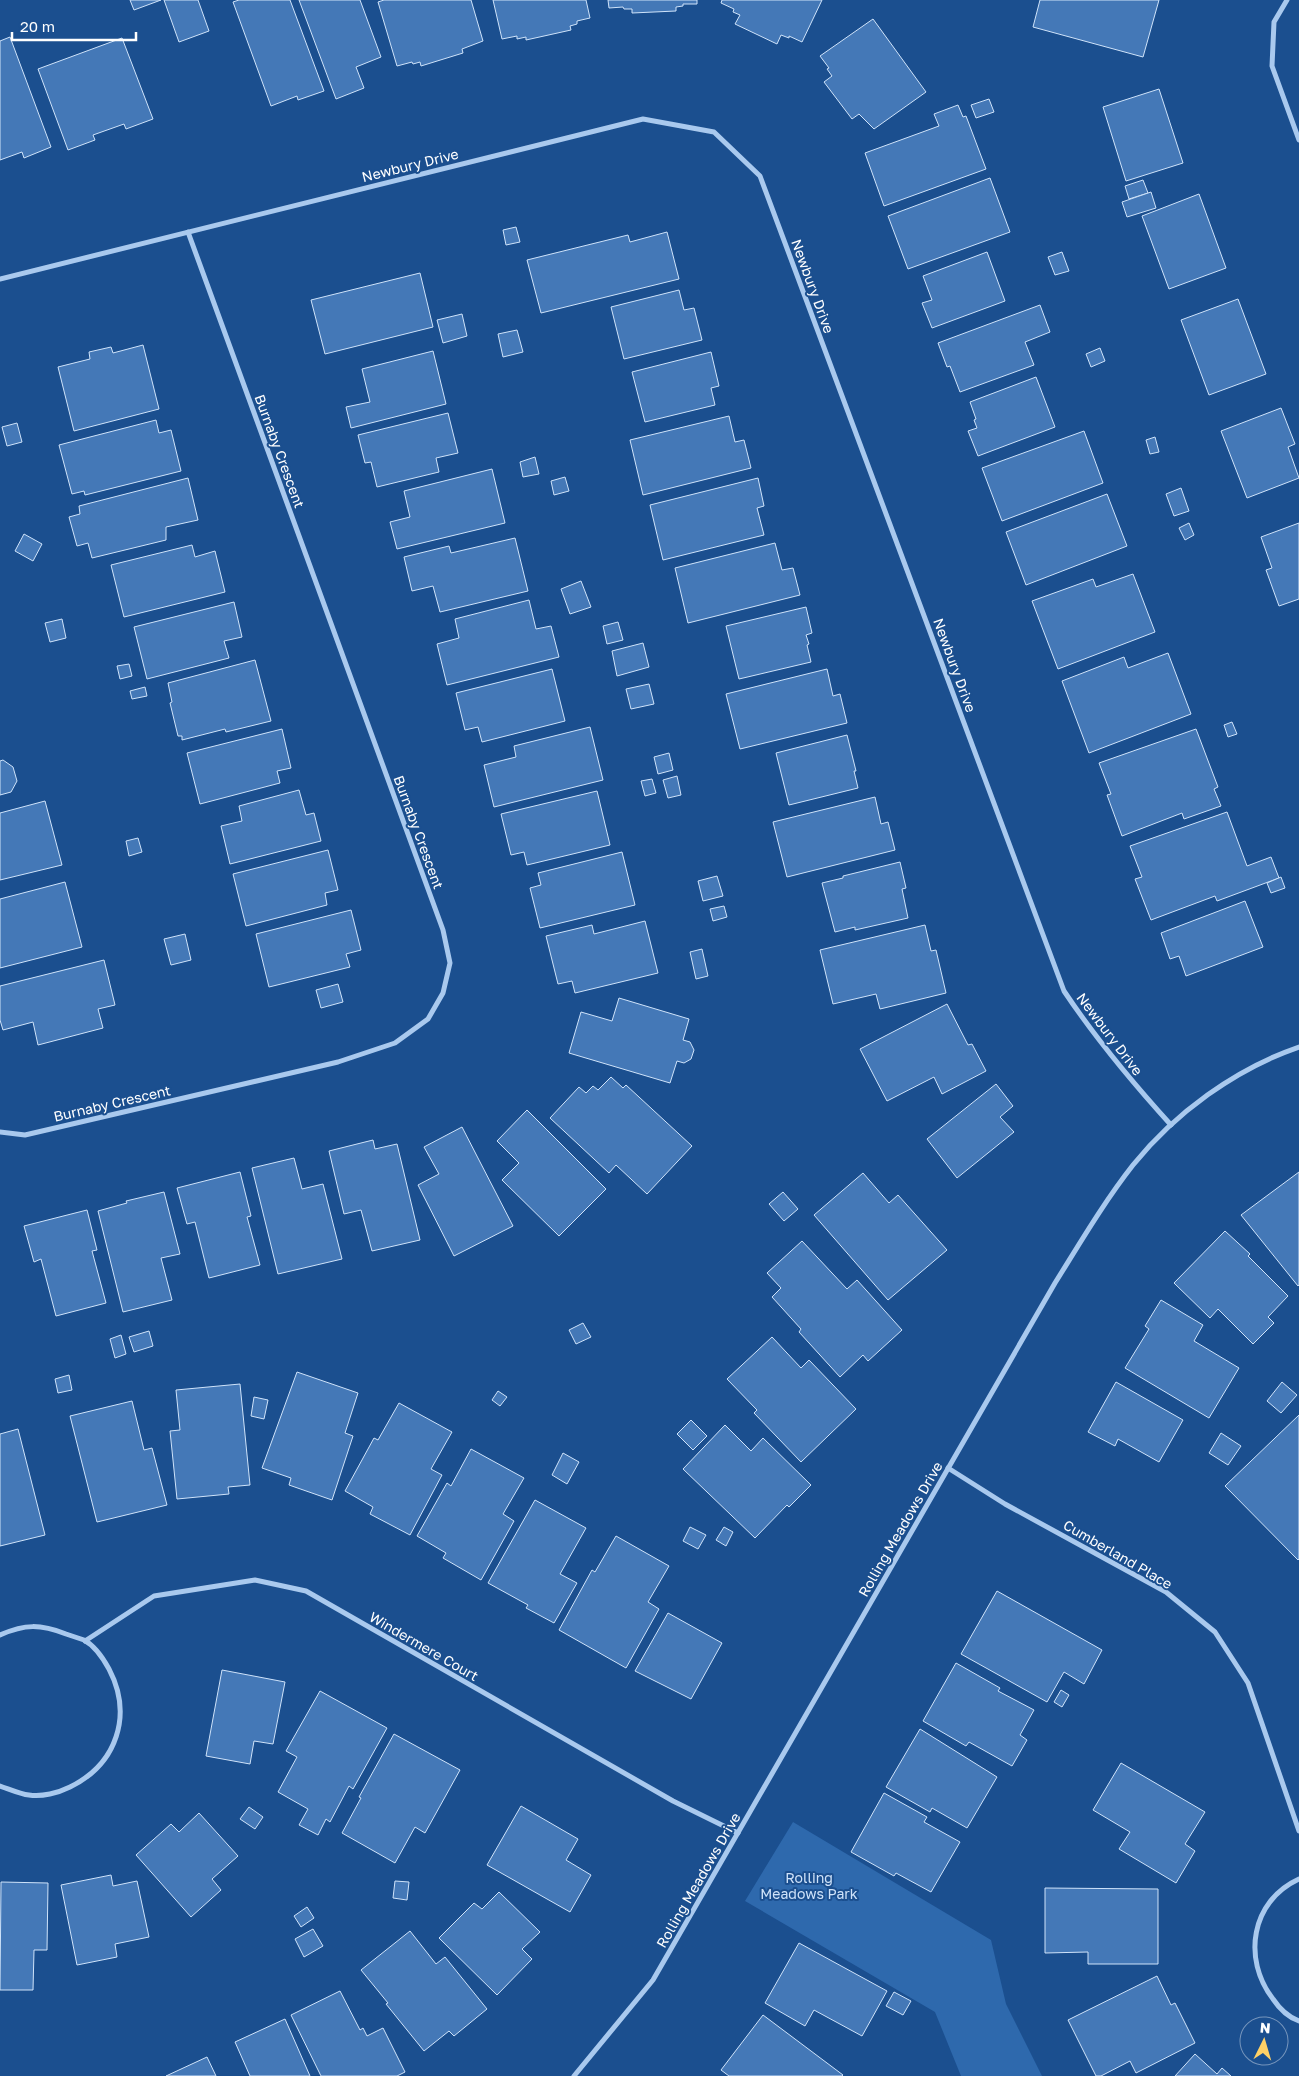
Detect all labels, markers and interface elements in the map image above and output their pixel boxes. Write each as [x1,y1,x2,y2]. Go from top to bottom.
scale bar [12,10,136,42]
text: 20 m [20,17,55,35]
street label: Newbury Drive [360,145,460,185]
street label: Newbury Drive [788,237,838,335]
street label: Burnaby Crescent [252,392,308,510]
street label: Newbury Drive [930,616,980,714]
street label: Burnaby Crescent [391,773,447,891]
street label: Newbury Drive [1073,989,1147,1079]
street label: Burnaby Crescent [52,1081,172,1125]
street label: Rolling Meadows Drive [854,1458,946,1600]
street label: Cumberland Place [1060,1516,1176,1592]
street label: Windermere Court [366,1608,482,1684]
street label: Rolling Meadows Drive [652,1809,744,1951]
park label: Rolling Meadows Park [760,1869,858,1902]
north arrow [1239,2016,1289,2066]
text: N [1259,2019,1271,2036]

